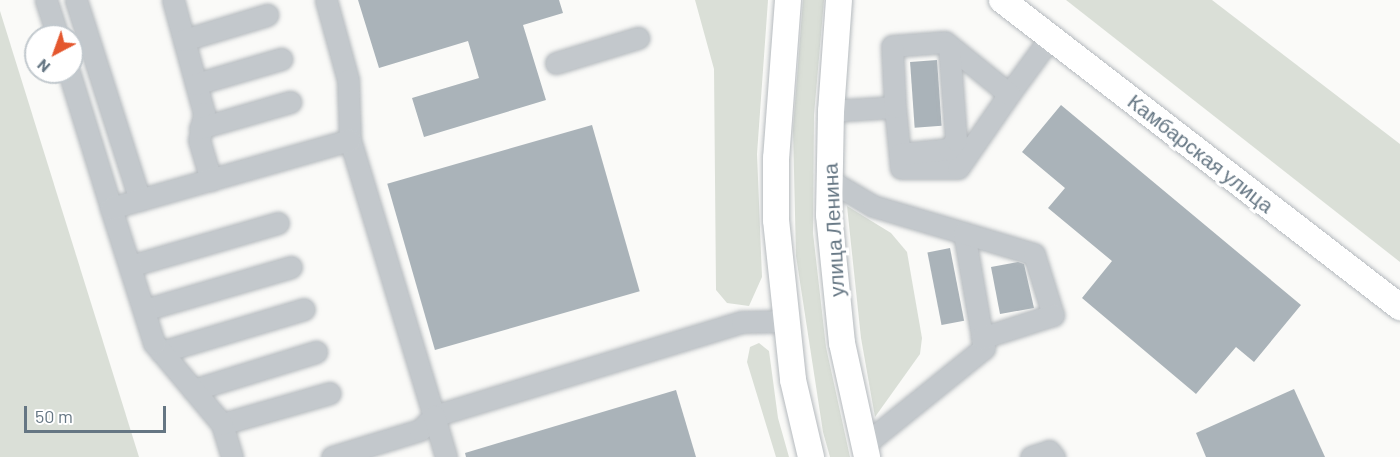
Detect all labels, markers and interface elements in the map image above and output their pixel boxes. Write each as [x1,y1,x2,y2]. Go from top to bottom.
north arrow [24,24,84,84]
text: N [33,56,53,77]
street label: Камбарская улица [1123,88,1279,218]
street label: улица Ленина [817,162,849,298]
scale bar [27,394,170,432]
text: 50 m [35,405,73,427]

